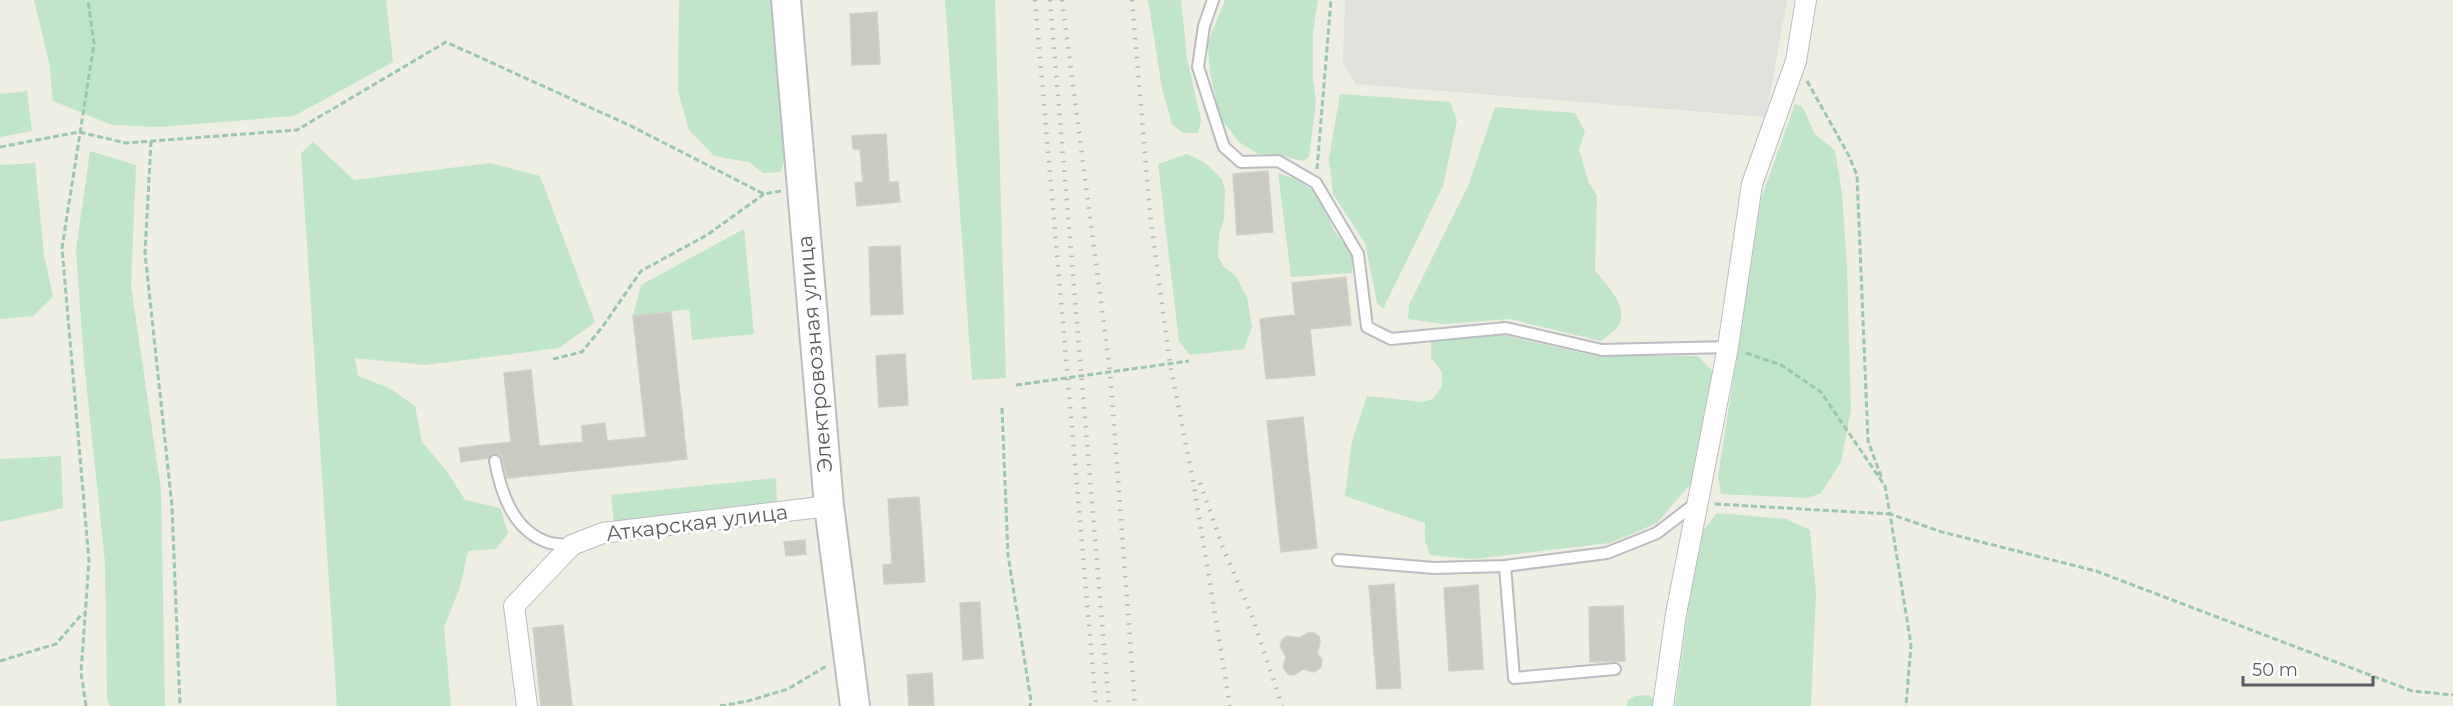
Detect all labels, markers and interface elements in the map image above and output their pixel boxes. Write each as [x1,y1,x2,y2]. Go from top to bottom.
street label: Электровозная улица [792,234,837,474]
street label: Аткарская улица [605,499,789,546]
scale bar [2243,649,2374,687]
text: 50 m [2252,659,2298,681]

